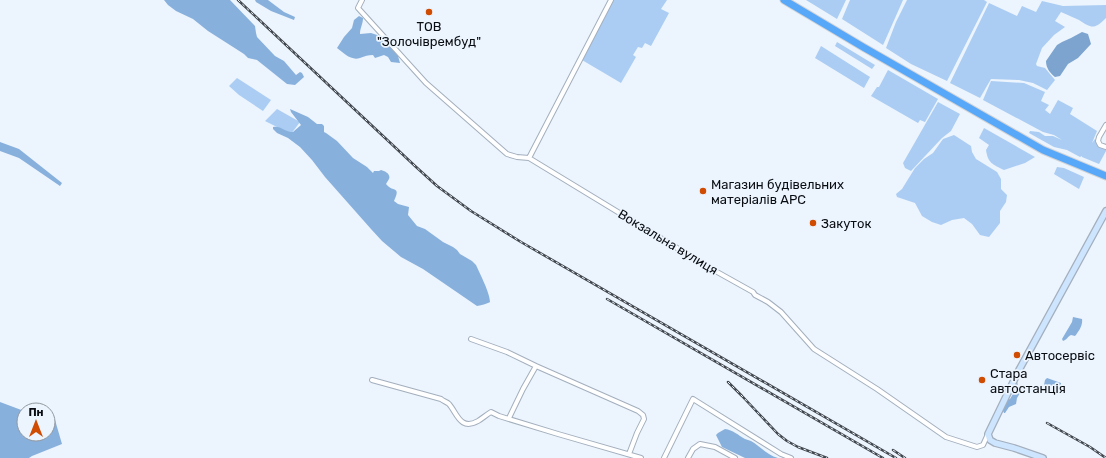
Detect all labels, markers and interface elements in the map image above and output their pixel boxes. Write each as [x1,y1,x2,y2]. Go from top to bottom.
marker: ТОВ "Золочіврембуд" [424,7,434,17]
place label: ТОВ "Золочіврембуд" [377,19,481,49]
place label: Магазин будівельних матеріалів APC [711,177,844,207]
marker: Магазин будівельних матеріалів APC [698,186,708,196]
street label: Вокзальна вулиця [615,206,721,278]
place label: Закуток [821,216,871,231]
marker: Закуток [808,218,818,228]
place label: Автосервіс [1025,348,1095,363]
marker: Автосервіс [1012,350,1022,360]
place label: Стара автостанція [990,366,1066,396]
marker: Стара автостанція [977,375,987,385]
north arrow [16,402,56,442]
text: Пн [28,406,44,419]

